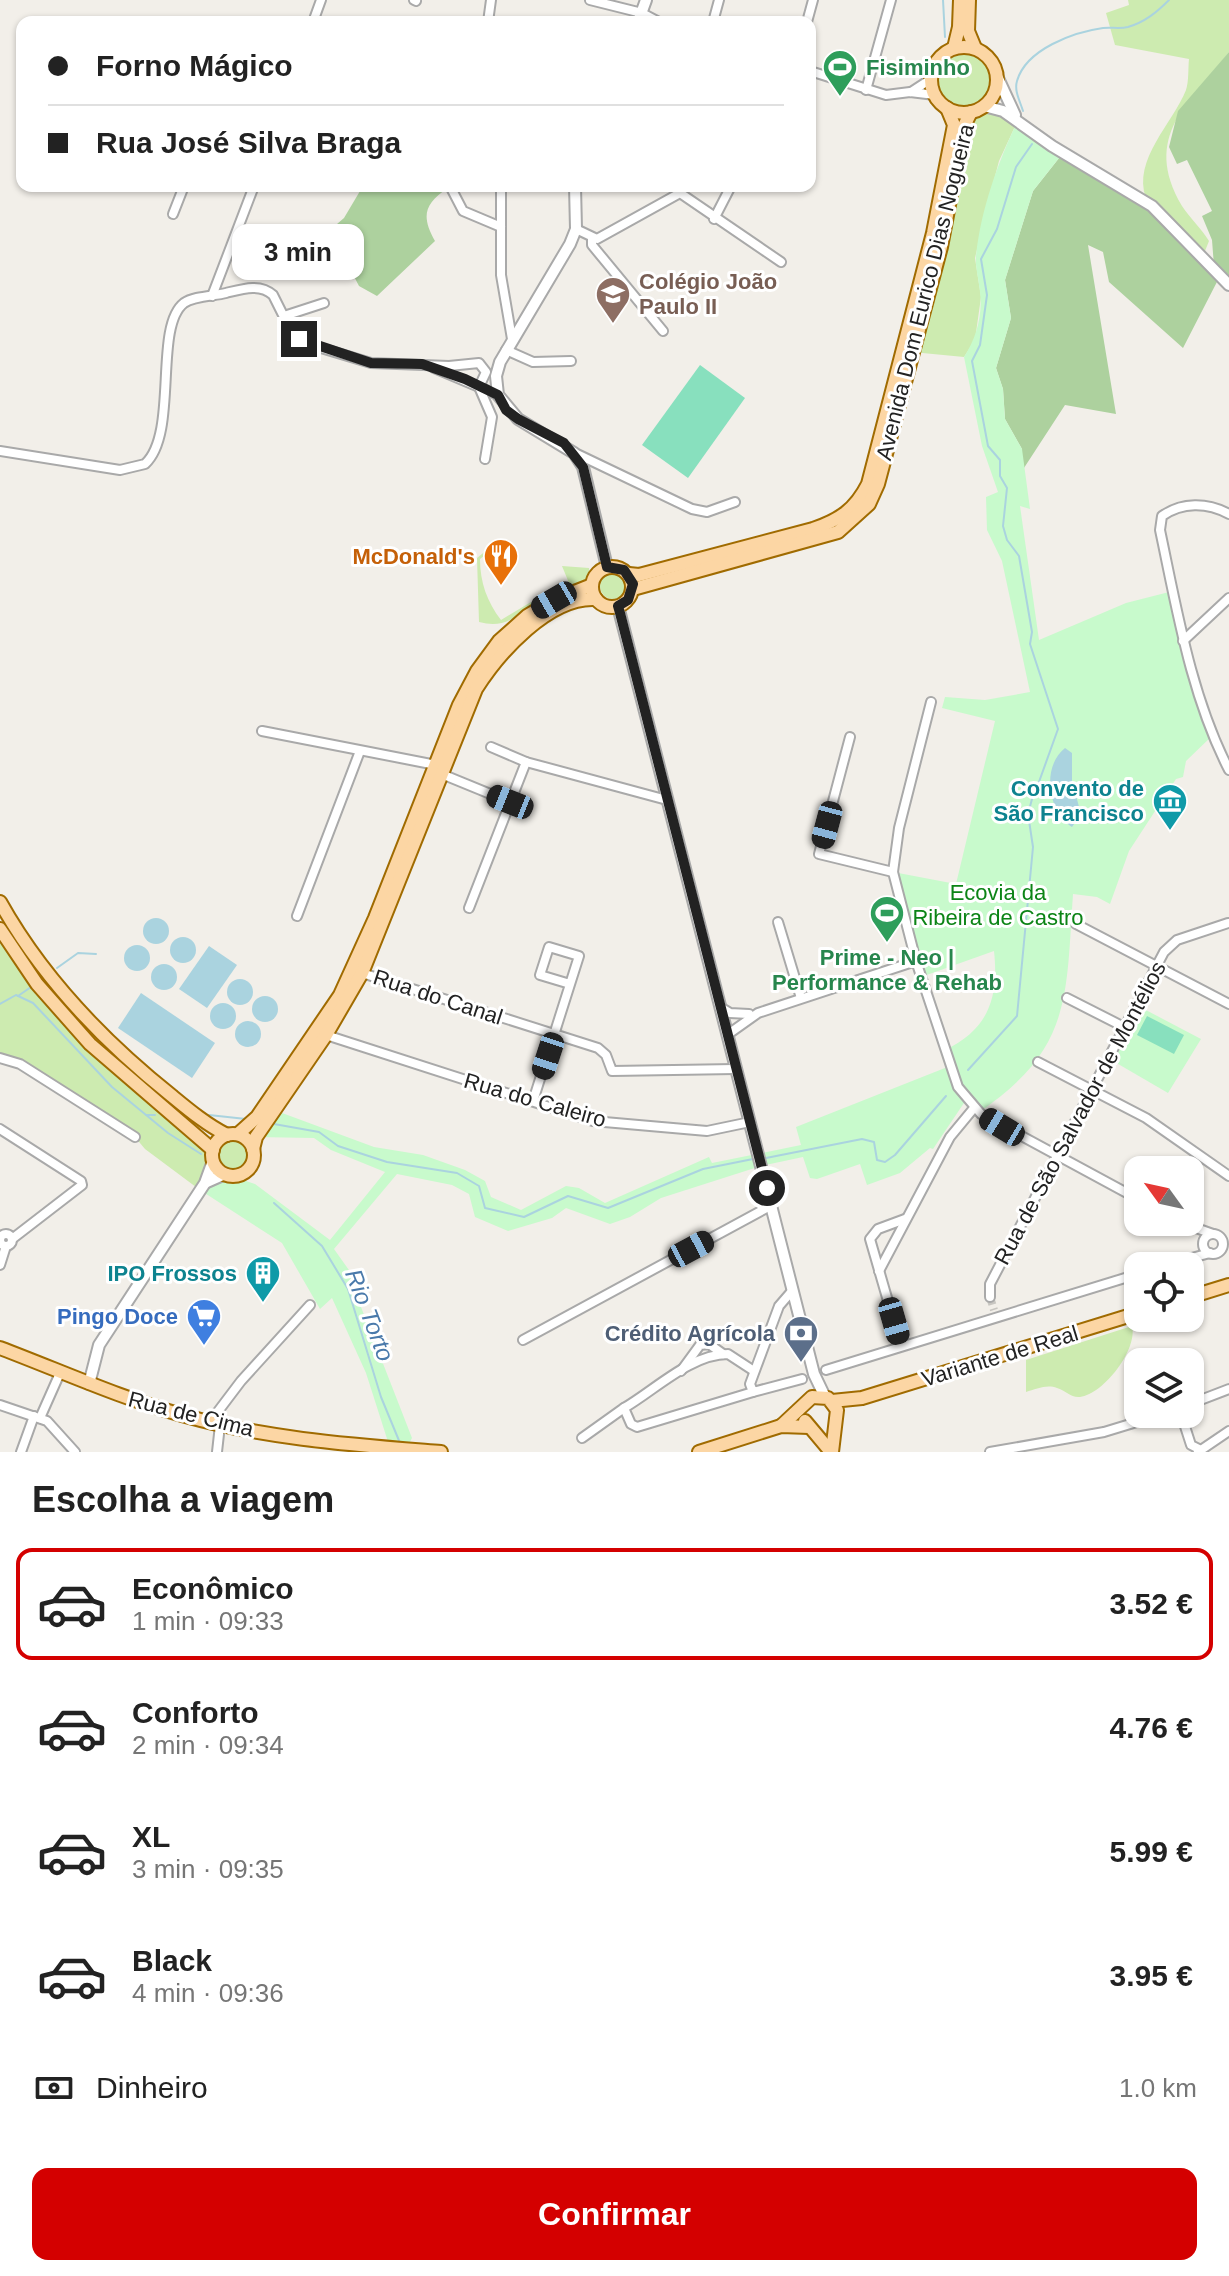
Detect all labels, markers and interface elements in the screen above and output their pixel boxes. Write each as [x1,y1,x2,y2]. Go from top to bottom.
sports icon: Fisiminho [821,48,859,98]
text: Forno Mágico [96,49,293,82]
place label: Fisiminho [866,55,970,80]
street label: Avenida Dom Eurico Dias Nogueira [871,121,979,463]
text: Rua José Silva Braga [96,126,401,159]
callout: 3 min [233,223,365,279]
text: 3 min [264,237,332,267]
place label: Colégio João Paulo II [639,269,777,319]
school or university icon: Colégio João Paulo II [594,275,632,325]
route end [281,321,317,357]
restaurant icon: McDonald's [482,537,520,587]
place label: McDonald's [352,544,475,569]
car [527,578,581,622]
place label: Convento de São Francisco [994,776,1144,826]
car [483,782,537,822]
museum icon: Convento de São Francisco [1151,782,1189,832]
car [809,799,845,851]
park label: Ecovia da Ribeira de Castro [912,880,1084,930]
sports icon: Prime - Neo | Performance & Rehab [868,894,906,944]
place label: Prime - Neo | Performance & Rehab [772,945,1002,995]
street label: Rua de São Salvador de Montélios [989,957,1171,1269]
street label: Rua do Canal [370,964,506,1030]
car [529,1029,567,1083]
street label: Rua do Caleiro [461,1068,609,1132]
car [975,1104,1029,1150]
north arrow [1124,1156,1204,1236]
map controls [1124,1156,1204,1428]
route start [749,1170,785,1206]
car [664,1227,718,1271]
button: locate [1124,1252,1204,1332]
building icon: IPO Frossos [244,1254,282,1304]
place label: IPO Frossos [107,1261,237,1286]
water label: Rio Torto [340,1265,400,1365]
car [876,1295,912,1347]
supermarket icon: Pingo Doce [185,1297,223,1347]
place label: Pingo Doce [57,1304,178,1329]
bank icon: Crédito Agrícola [782,1314,820,1364]
street label: Variante de Real [919,1320,1081,1392]
place label: Crédito Agrícola [605,1321,776,1346]
button: layers [1124,1348,1204,1428]
street label: Rua de Cima [126,1386,257,1442]
text: Escolha a viagem [32,1479,334,1520]
icon: car [36,1568,108,1640]
text: Econômico [132,1572,294,1605]
text: 3.52 € [1110,1587,1193,1620]
text: 1 min · 09:33 [132,1606,284,1636]
icon: car [36,1692,108,1764]
text: Conforto [132,1696,259,1729]
text: 4.76 € [1110,1711,1193,1744]
text: 2 min · 09:34 [132,1730,284,1760]
icon: car [36,1816,108,1888]
text: XL [132,1820,170,1853]
text: 5.99 € [1110,1835,1193,1868]
text: 3 min · 09:35 [132,1854,284,1884]
icon: car [36,1940,108,2012]
text: Black [132,1944,212,1977]
text: 3.95 € [1110,1959,1193,1992]
text: 4 min · 09:36 [132,1978,284,2008]
icon: cash [32,2066,76,2110]
text: Dinheiro [96,2071,208,2104]
text: 1.0 km [1119,2073,1197,2103]
button: Confirmar [32,2168,1197,2260]

